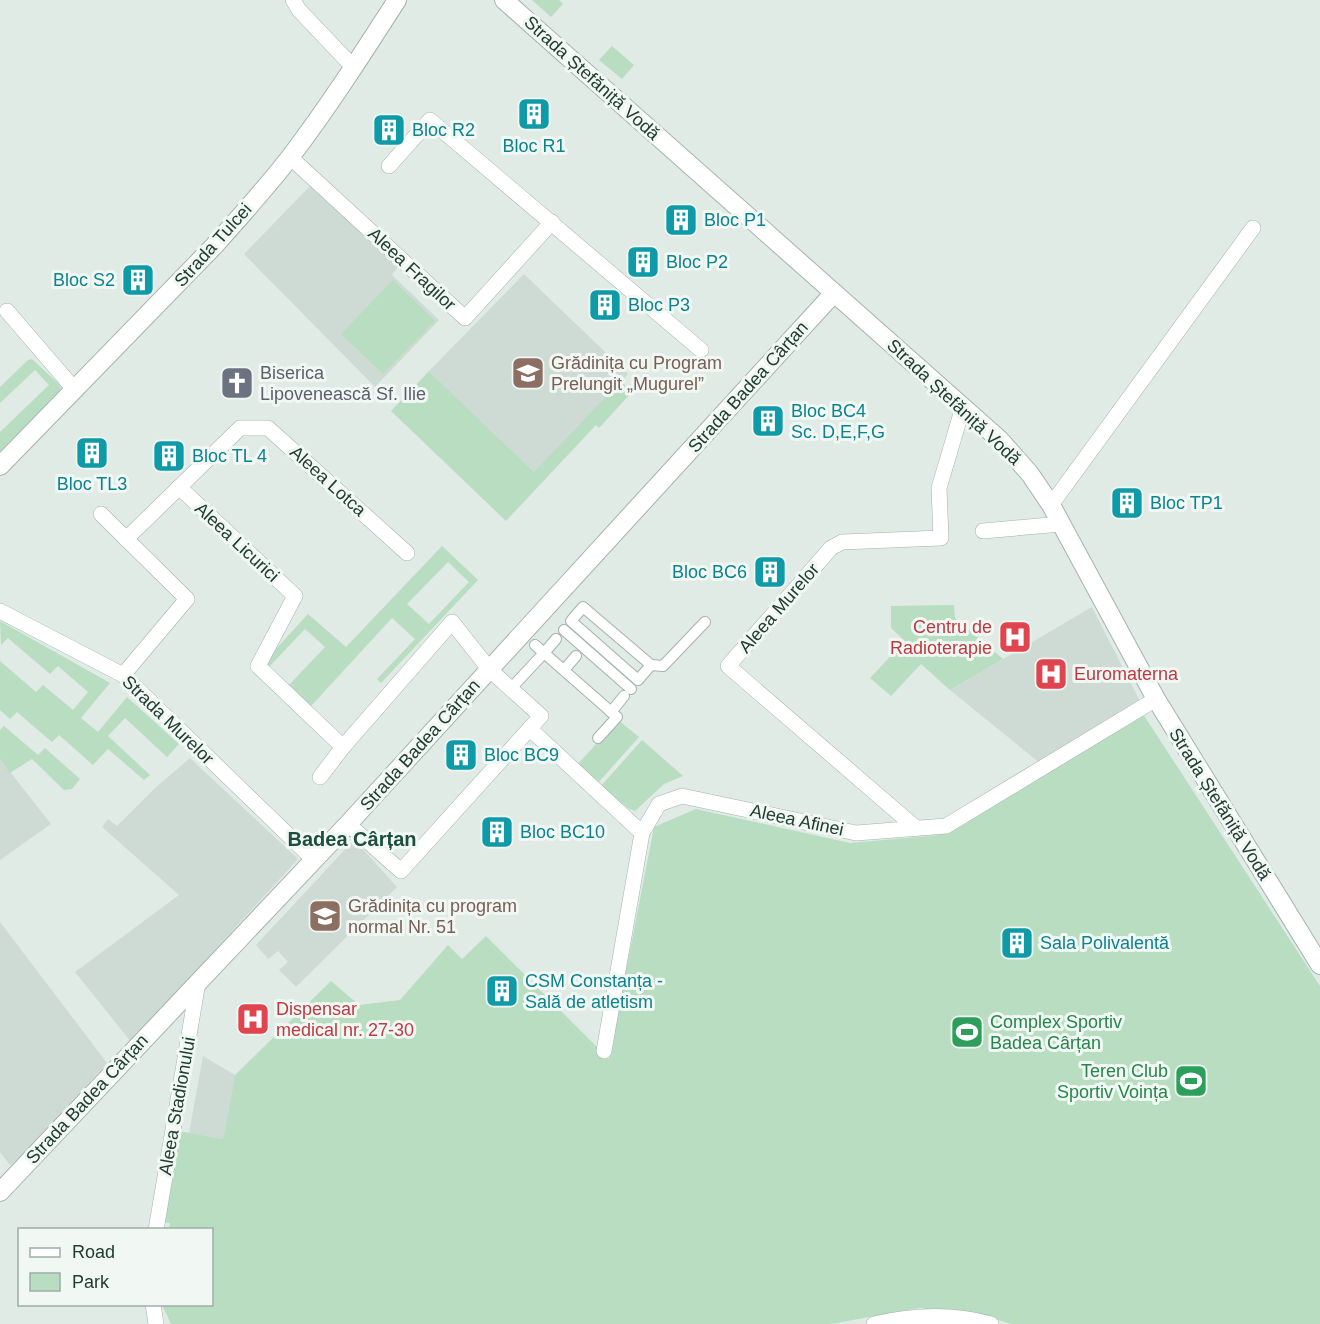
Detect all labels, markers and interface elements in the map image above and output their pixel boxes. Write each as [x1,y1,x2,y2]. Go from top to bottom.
street label: Strada Ștefăniță Vodă [520,12,664,145]
building icon: Bloc R1 [516,96,552,132]
building icon: Bloc R2 [371,112,407,148]
place label: Bloc R2 [412,120,475,140]
place label: Bloc R1 [502,136,566,156]
street label: Strada Tulcei [170,199,256,291]
building icon: Bloc P1 [663,202,699,238]
place label: Bloc P1 [704,210,766,230]
street label: Aleea Fragilor [364,223,460,315]
building icon: Bloc P2 [625,244,661,280]
place label: Bloc P2 [666,252,728,272]
building icon: Bloc S2 [120,262,156,298]
place label: Bloc S2 [53,270,115,290]
building icon: Bloc P3 [587,287,623,323]
place label: Bloc P3 [628,295,690,315]
street label: Strada Badea Cârțan [684,317,812,457]
street label: Strada Ștefăniță Vodă [883,335,1026,470]
place label: Grădinița cu Program Prelungit „Mugurel” [551,353,722,394]
school or university icon: Grădinița cu Program Prelungit „Mugurel” [510,355,546,391]
place label: Biserica Lipovenească Sf. Ilie [260,363,426,404]
church icon: Biserica Lipovenească Sf. Ilie [219,365,255,401]
place label: Bloc BC4 Sc. D,E,F,G [791,401,885,442]
building icon: Bloc BC4 Sc. D,E,F,G [750,403,786,439]
building icon: Bloc TL3 [74,435,110,471]
building icon: Bloc TL 4 [151,438,187,474]
street label: Aleea Lotca [286,442,371,521]
place label: Bloc TL 4 [192,446,267,466]
place label: Bloc TL3 [57,474,127,494]
building icon: Bloc TP1 [1109,485,1145,521]
place label: Bloc TP1 [1150,493,1223,513]
street label: Aleea Licurici [191,498,283,586]
building icon: Bloc BC6 [752,554,788,590]
street label: Aleea Murelor [735,559,823,657]
place label: Bloc BC6 [672,562,747,582]
place label: Centru de Radioterapie [890,617,992,658]
hospital icon: Centru de Radioterapie [997,619,1033,655]
hospital icon: Euromaterna [1033,656,1069,692]
place label: Euromaterna [1074,664,1179,684]
street label: Strada Murelor [118,671,218,769]
street label: Strada Badea Cârțan [356,675,484,815]
street label: Strada Ștefăniță Vodă [1165,724,1275,884]
building icon: Bloc BC9 [443,737,479,773]
place label: Bloc BC9 [484,745,559,765]
street label: Aleea Afinei [748,800,846,840]
building icon: Bloc BC10 [479,814,515,850]
place label: Bloc BC10 [520,822,605,842]
district label: Badea Cârțan [288,828,416,850]
place label: Grădinița cu program normal Nr. 51 [348,896,517,937]
school or university icon: Grădinița cu program normal Nr. 51 [307,898,343,934]
building icon: Sala Polivalentă [999,925,1035,961]
place label: Sala Polivalentă [1040,933,1170,953]
place label: CSM Constanța - Sală de atletism [525,971,663,1012]
building icon: CSM Constanța - Sală de atletism [484,973,520,1009]
place label: Dispensar medical nr. 27-30 [276,999,414,1040]
hospital icon: Dispensar medical nr. 27-30 [235,1001,271,1037]
place label: Complex Sportiv Badea Cârțan [990,1012,1122,1053]
sports icon: Complex Sportiv Badea Cârțan [949,1014,985,1050]
street label: Strada Badea Cârțan [22,1030,152,1168]
street label: Aleea Stadionului [155,1035,199,1177]
place label: Teren Club Sportiv Voința [1057,1061,1169,1102]
sports icon: Teren Club Sportiv Voința [1173,1063,1209,1099]
legend [18,1228,213,1306]
text: Road [72,1242,115,1262]
text: Park [72,1272,110,1292]

